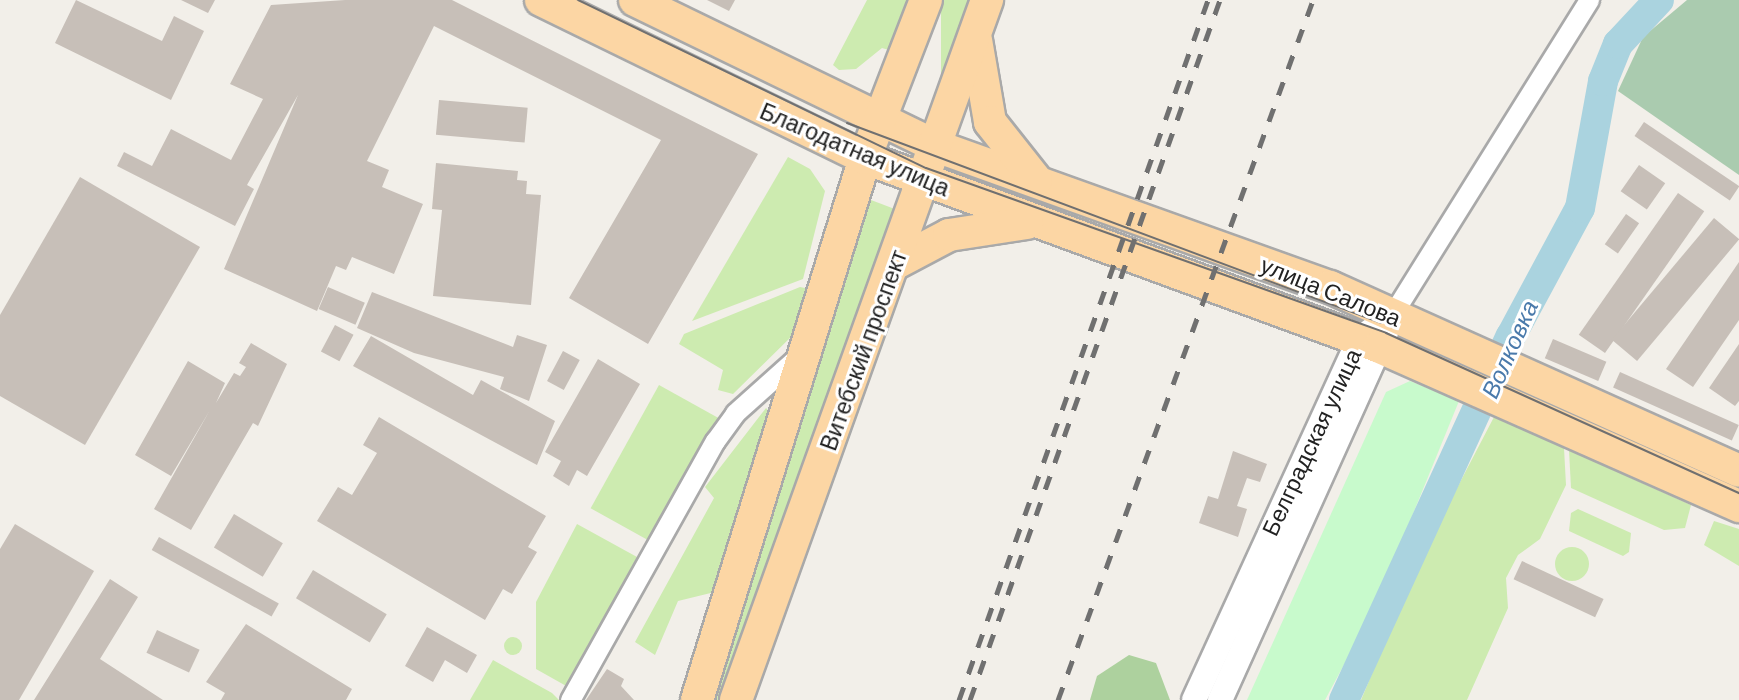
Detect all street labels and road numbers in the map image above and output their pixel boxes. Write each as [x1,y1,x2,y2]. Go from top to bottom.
street label: Благодатная улица [756,97,954,201]
street label: Витебский проспект [814,246,912,454]
street label: улица Салова [1257,250,1405,332]
street label: Белградская улица [1256,344,1366,540]

